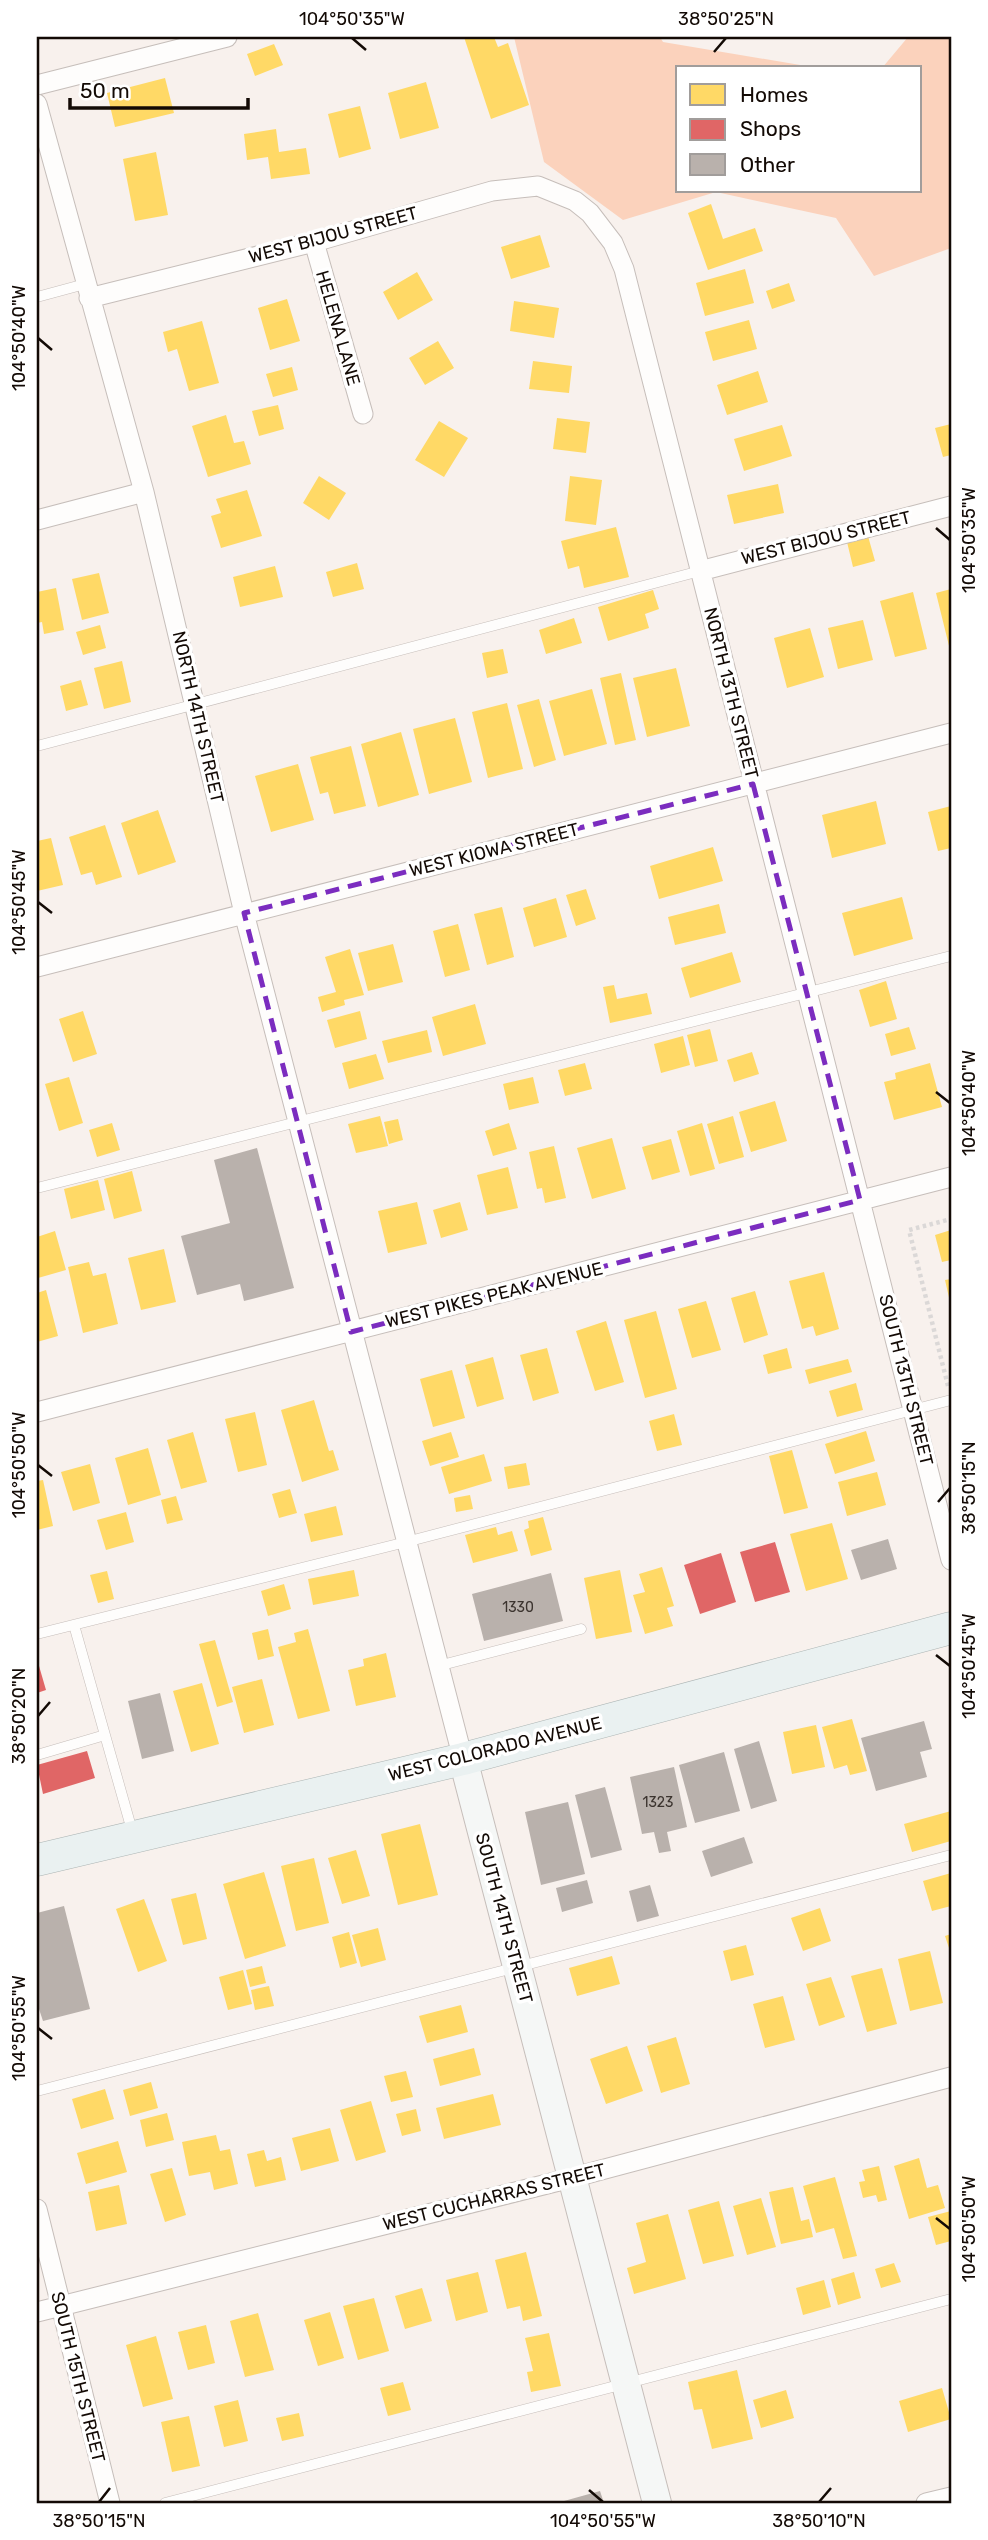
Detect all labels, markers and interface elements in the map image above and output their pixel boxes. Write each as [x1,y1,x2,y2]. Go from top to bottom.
text: 104°50'35"W [299,8,405,30]
text: 38°50'25"N [678,8,774,30]
scale bar [70,66,248,110]
legend [676,66,922,192]
text: 50 m [80,78,130,103]
text: Homes [740,82,808,107]
text: Shops [740,116,801,141]
text: Other [740,152,795,177]
street label: WEST BIJOU STREET [246,202,420,268]
street label: HELENA LANE [311,268,365,388]
text: 104°50'40"W [8,285,30,391]
text: 104°50'35"W [958,487,980,593]
street label: WEST BIJOU STREET [739,506,913,570]
street label: NORTH 13TH STREET [699,605,763,781]
street label: NORTH 14TH STREET [168,629,228,805]
street label: WEST KIOWA STREET [407,818,581,882]
text: 104°50'45"W [8,849,30,955]
text: 104°50'40"W [958,1050,980,1156]
street label: WEST PIKES PEAK AVENUE [383,1257,605,1333]
street label: SOUTH 13TH STREET [874,1292,938,1468]
text: 104°50'50"W [8,1412,30,1518]
text: 38°50'15"N [958,1442,980,1534]
house number: 1330 [502,1599,534,1616]
text: 104°50'45"W [958,1613,980,1719]
text: 38°50'20"N [8,1668,30,1764]
street label: WEST COLORADO AVENUE [386,1712,604,1786]
house number: 1323 [642,1794,674,1811]
street label: SOUTH 14TH STREET [471,1830,537,2006]
text: 104°50'55"W [8,1975,30,2081]
street label: WEST CUCHARRAS STREET [380,2159,608,2235]
text: 104°50'50"W [958,2176,980,2282]
street label: SOUTH 15TH STREET [46,2289,110,2465]
text: 38°50'15"N [53,2510,145,2532]
text: 104°50'55"W [550,2510,656,2532]
text: 38°50'10"N [772,2510,866,2532]

